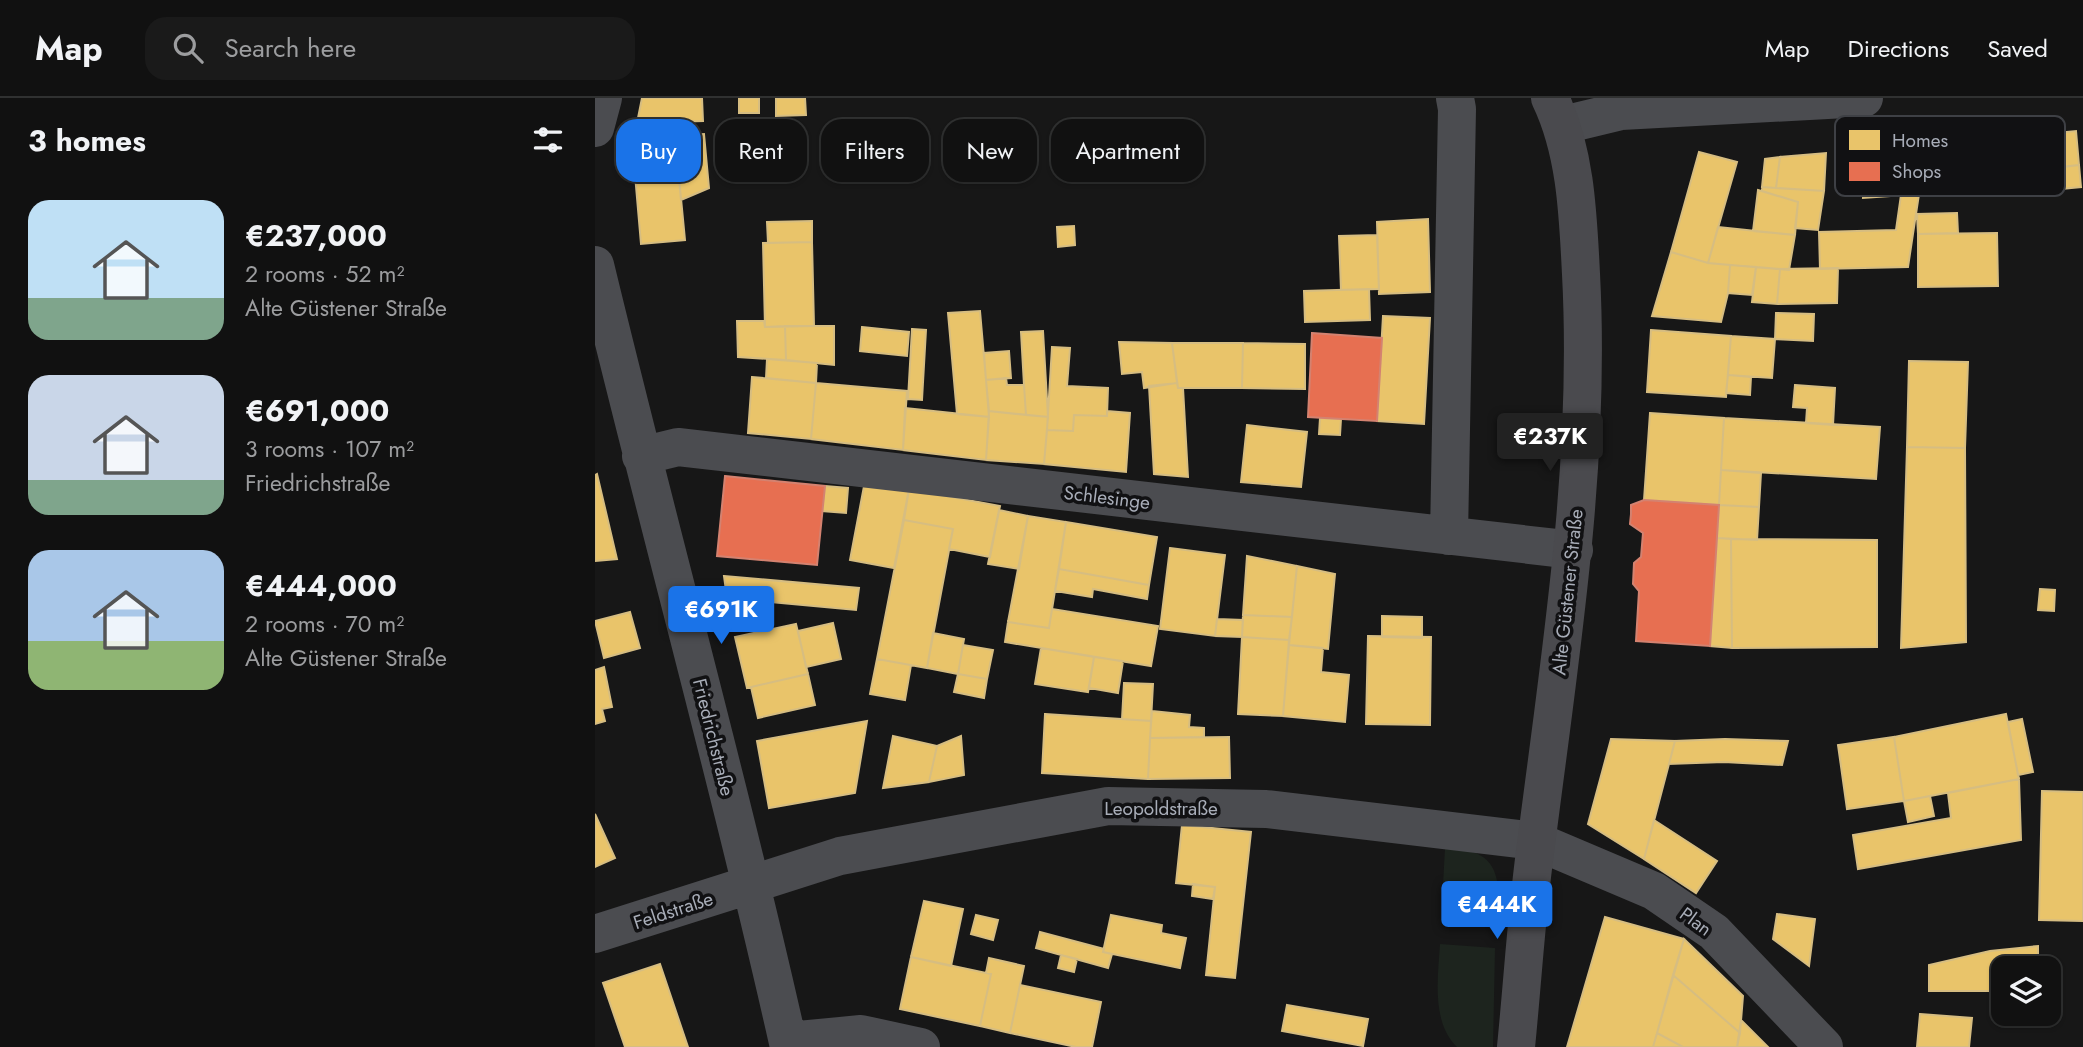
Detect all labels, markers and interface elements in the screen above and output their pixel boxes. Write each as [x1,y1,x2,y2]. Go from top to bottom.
search box [145,17,635,80]
text: Map [35,25,103,72]
icon: search [169,29,207,67]
text: Search here [225,29,356,67]
text: Map [1765,31,1810,66]
text: Directions [1848,31,1949,66]
text: Saved [1987,31,2048,66]
legend [1835,116,2065,196]
text: 3 homes [28,119,146,162]
chip: Buy [616,119,701,182]
chip: Rent [715,119,807,182]
chip: Filters [821,119,929,182]
chip: New [943,119,1037,182]
chip: Apartment [1051,119,1204,182]
icon: filters [529,121,567,159]
text: Homes [1892,127,1949,154]
text: Shops [1892,158,1942,185]
text: €237,000 [245,214,387,257]
icon: home [84,228,168,312]
text: 2 rooms · 52 m² [245,257,404,291]
text: Alte Güstener Straße [245,291,447,325]
text: €691,000 [245,389,389,432]
icon: home [84,403,168,487]
pin: €237K [1501,414,1599,473]
text: €237K [1513,419,1587,453]
text: 3 rooms · 107 m² [245,432,414,466]
text: Friedrichstraße [245,466,390,500]
street label: Schlesinge [1062,479,1152,516]
street label: Alte Güstener Straße [1545,508,1590,676]
text: €444,000 [245,564,397,607]
icon: home [84,578,168,662]
pin: €691K [672,587,770,646]
text: €691K [684,592,758,626]
text: 2 rooms · 70 m² [245,607,404,641]
text: Alte Güstener Straße [245,641,447,675]
street label: Friedrichstraße [686,676,741,799]
street label: Leopoldstraße [1104,795,1218,822]
pin: €444K [1448,882,1546,941]
street label: Feldstraße [630,885,717,936]
text: €444K [1457,887,1537,921]
street label: Plan [1674,901,1717,942]
map controls [1991,956,2061,1026]
button: layers [1991,956,2061,1026]

